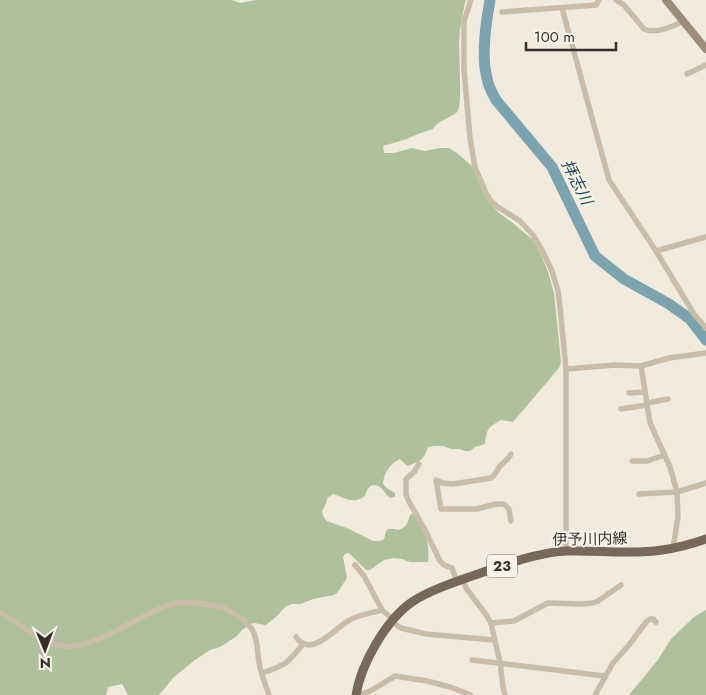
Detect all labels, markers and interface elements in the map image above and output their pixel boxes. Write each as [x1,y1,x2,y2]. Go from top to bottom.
scale bar [526,20,616,52]
text: 100 m [534,26,575,48]
water label: 拝志川 [556,155,599,210]
street label: 伊予川内線 [552,527,628,551]
road number: 23 [487,554,517,578]
north arrow [20,625,70,675]
text: N [39,653,51,673]

